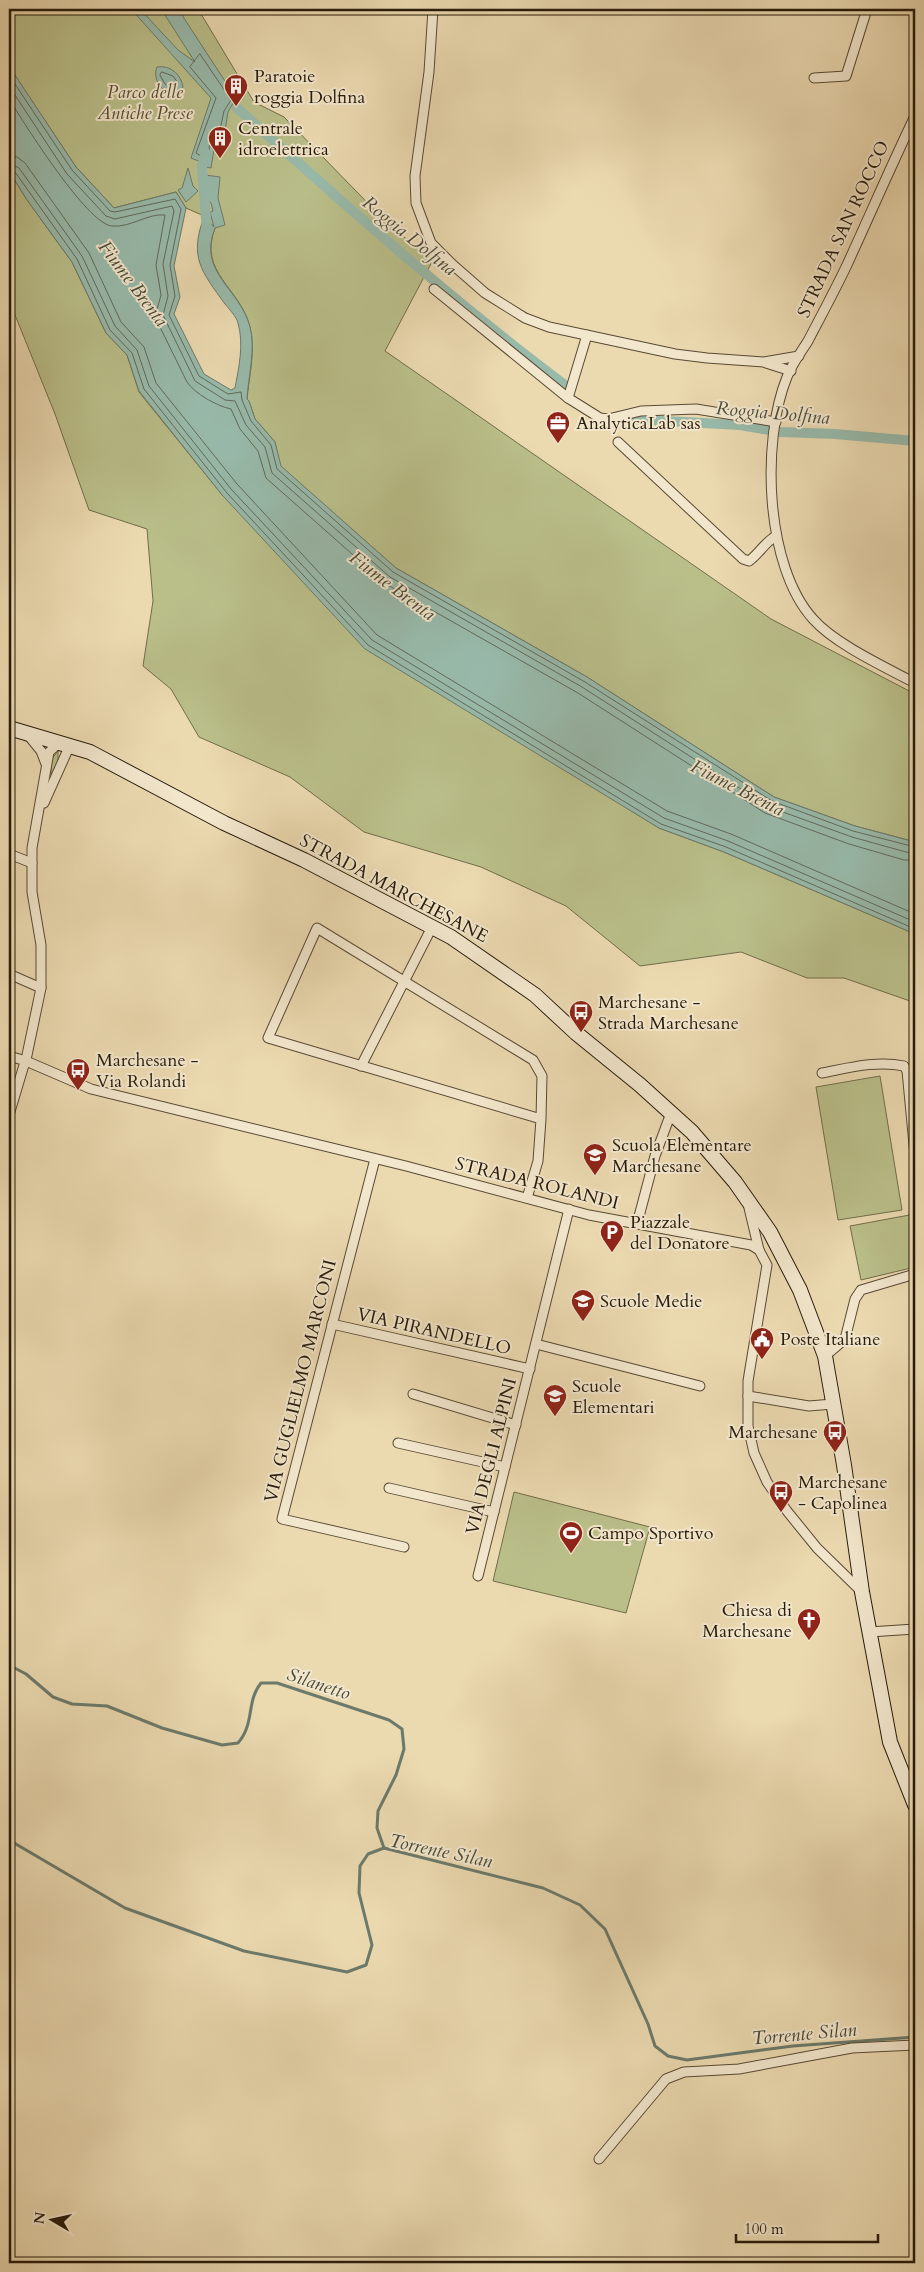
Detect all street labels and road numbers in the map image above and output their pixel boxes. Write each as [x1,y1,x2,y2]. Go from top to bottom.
street label: STRADA SAN ROCCO [791,137,896,322]
street label: STRADA MARCHESANE [295,828,492,949]
street label: STRADA ROLANDI [453,1151,621,1216]
street label: VIA GUGLIELMO MARCONI [258,1257,343,1505]
street label: VIA PIRANDELLO [354,1302,513,1361]
street label: VIA DEGLI ALPINI [460,1375,523,1537]

